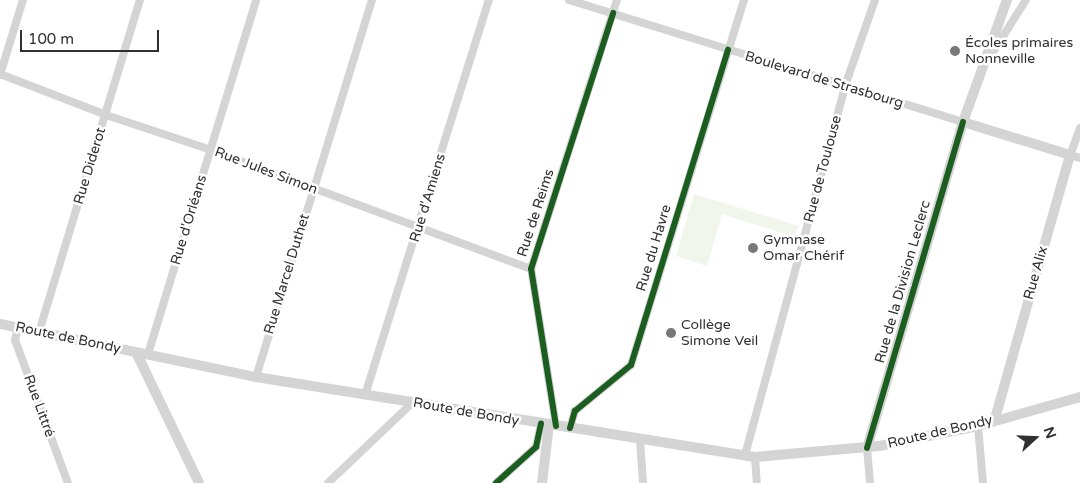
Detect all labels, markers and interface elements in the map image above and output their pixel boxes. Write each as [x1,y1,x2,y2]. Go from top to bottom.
scale bar [22,20,161,52]
text: 100 m [28,30,74,48]
place label: Écoles primaires Nonneville [965,35,1073,68]
marker: Écoles primaires Nonneville [949,45,961,57]
street label: Boulevard de Strasbourg [743,48,905,112]
street label: Rue de Toulouse [801,114,845,224]
street label: Rue Diderot [70,125,110,207]
street label: Rue Jules Simon [212,144,320,198]
street label: Rue d'Amiens [407,152,449,244]
street label: Rue de Reims [514,167,558,259]
street label: Rue d'Orléans [167,173,211,267]
street label: Rue de la Division Leclerc [872,199,934,365]
street label: Rue du Havre [633,203,675,293]
street label: Rue Marcel Duthet [261,212,313,336]
place label: Gymnase Omar Chérif [763,232,844,264]
marker: Gymnase Omar Chérif [747,242,759,254]
street label: Rue Alix [1020,244,1052,302]
place label: Collège Simone Veil [681,317,758,350]
street label: Route de Bondy [14,319,122,357]
marker: Collège Simone Veil [665,327,677,339]
street label: Rue Littré [20,372,58,440]
street label: Route de Bondy [412,394,520,430]
street label: Route de Bondy [886,412,994,452]
north arrow [1010,413,1060,463]
text: N [1040,425,1059,441]

